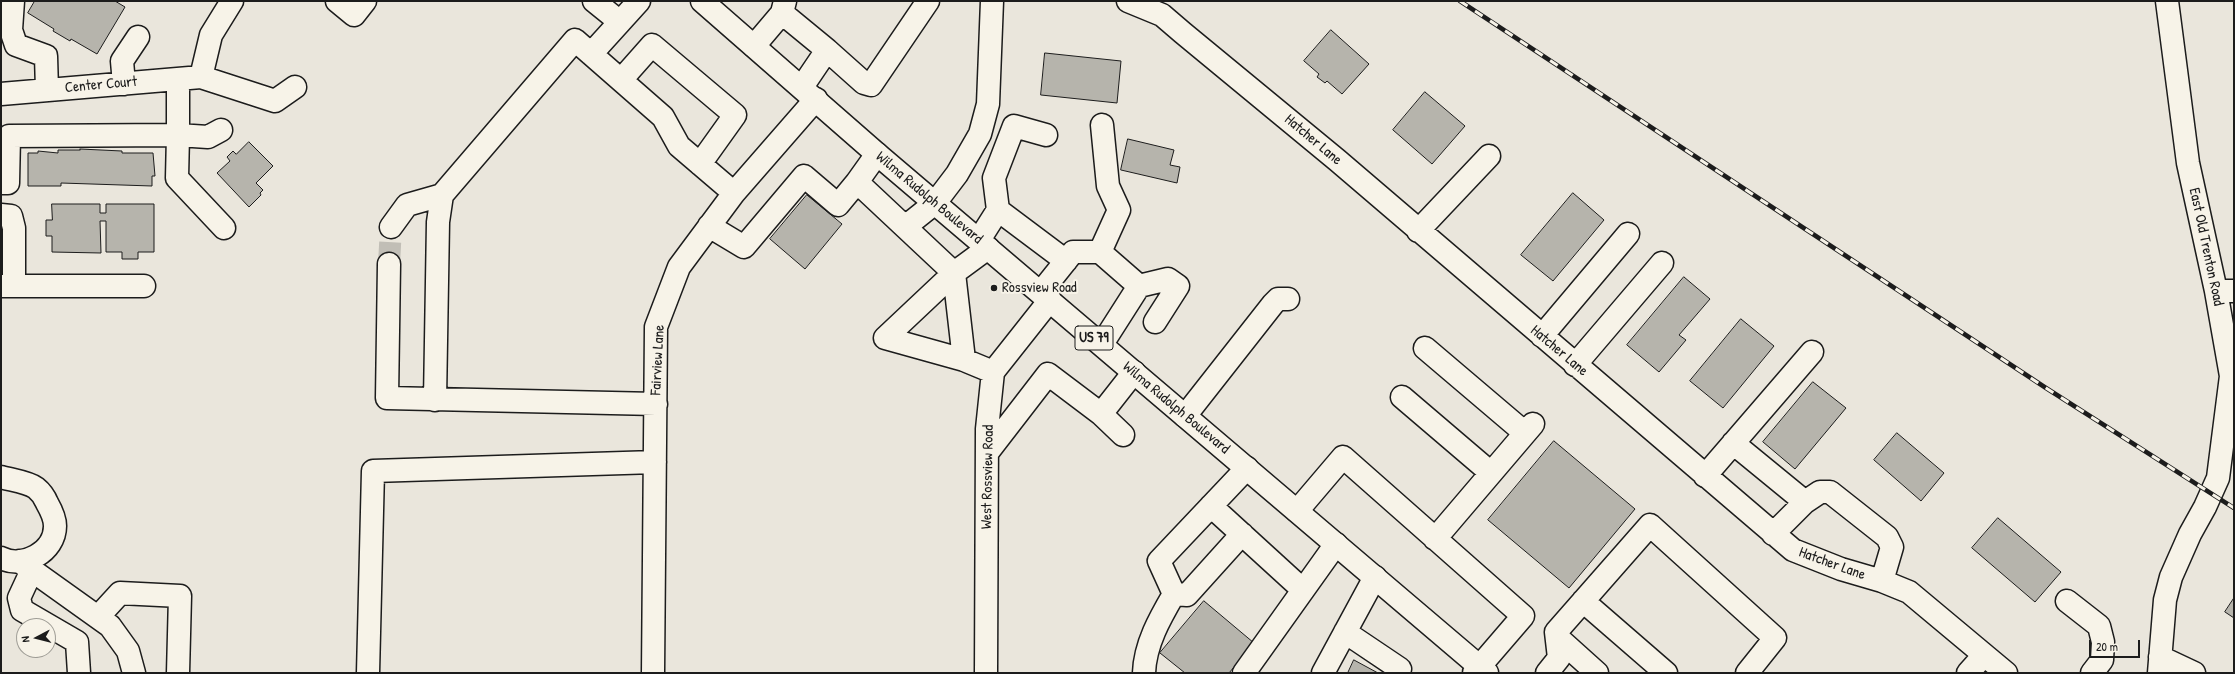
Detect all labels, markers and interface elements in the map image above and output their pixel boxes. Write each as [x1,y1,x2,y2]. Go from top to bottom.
street label: Center Court [64,73,138,97]
street label: Hatcher Lane [1281,111,1345,169]
street label: Wilma Rudolph Boulevard [872,148,986,248]
street label: East Old Trenton Road [2185,186,2227,308]
place label: Rossview Road [1002,279,1077,297]
marker: Rossview Road [989,283,999,293]
street label: Hatcher Lane [1527,322,1591,380]
street label: Fairview Lane [647,324,669,396]
road number: US 79 [1075,326,1113,350]
street label: Wilma Rudolph Boulevard [1119,358,1233,458]
street label: West Rossview Road [978,425,998,529]
street label: Hatcher Lane [1796,544,1868,584]
north arrow [16,618,56,658]
scale bar [2091,632,2142,658]
text: N [18,636,32,643]
text: 20 m [2096,638,2118,655]

